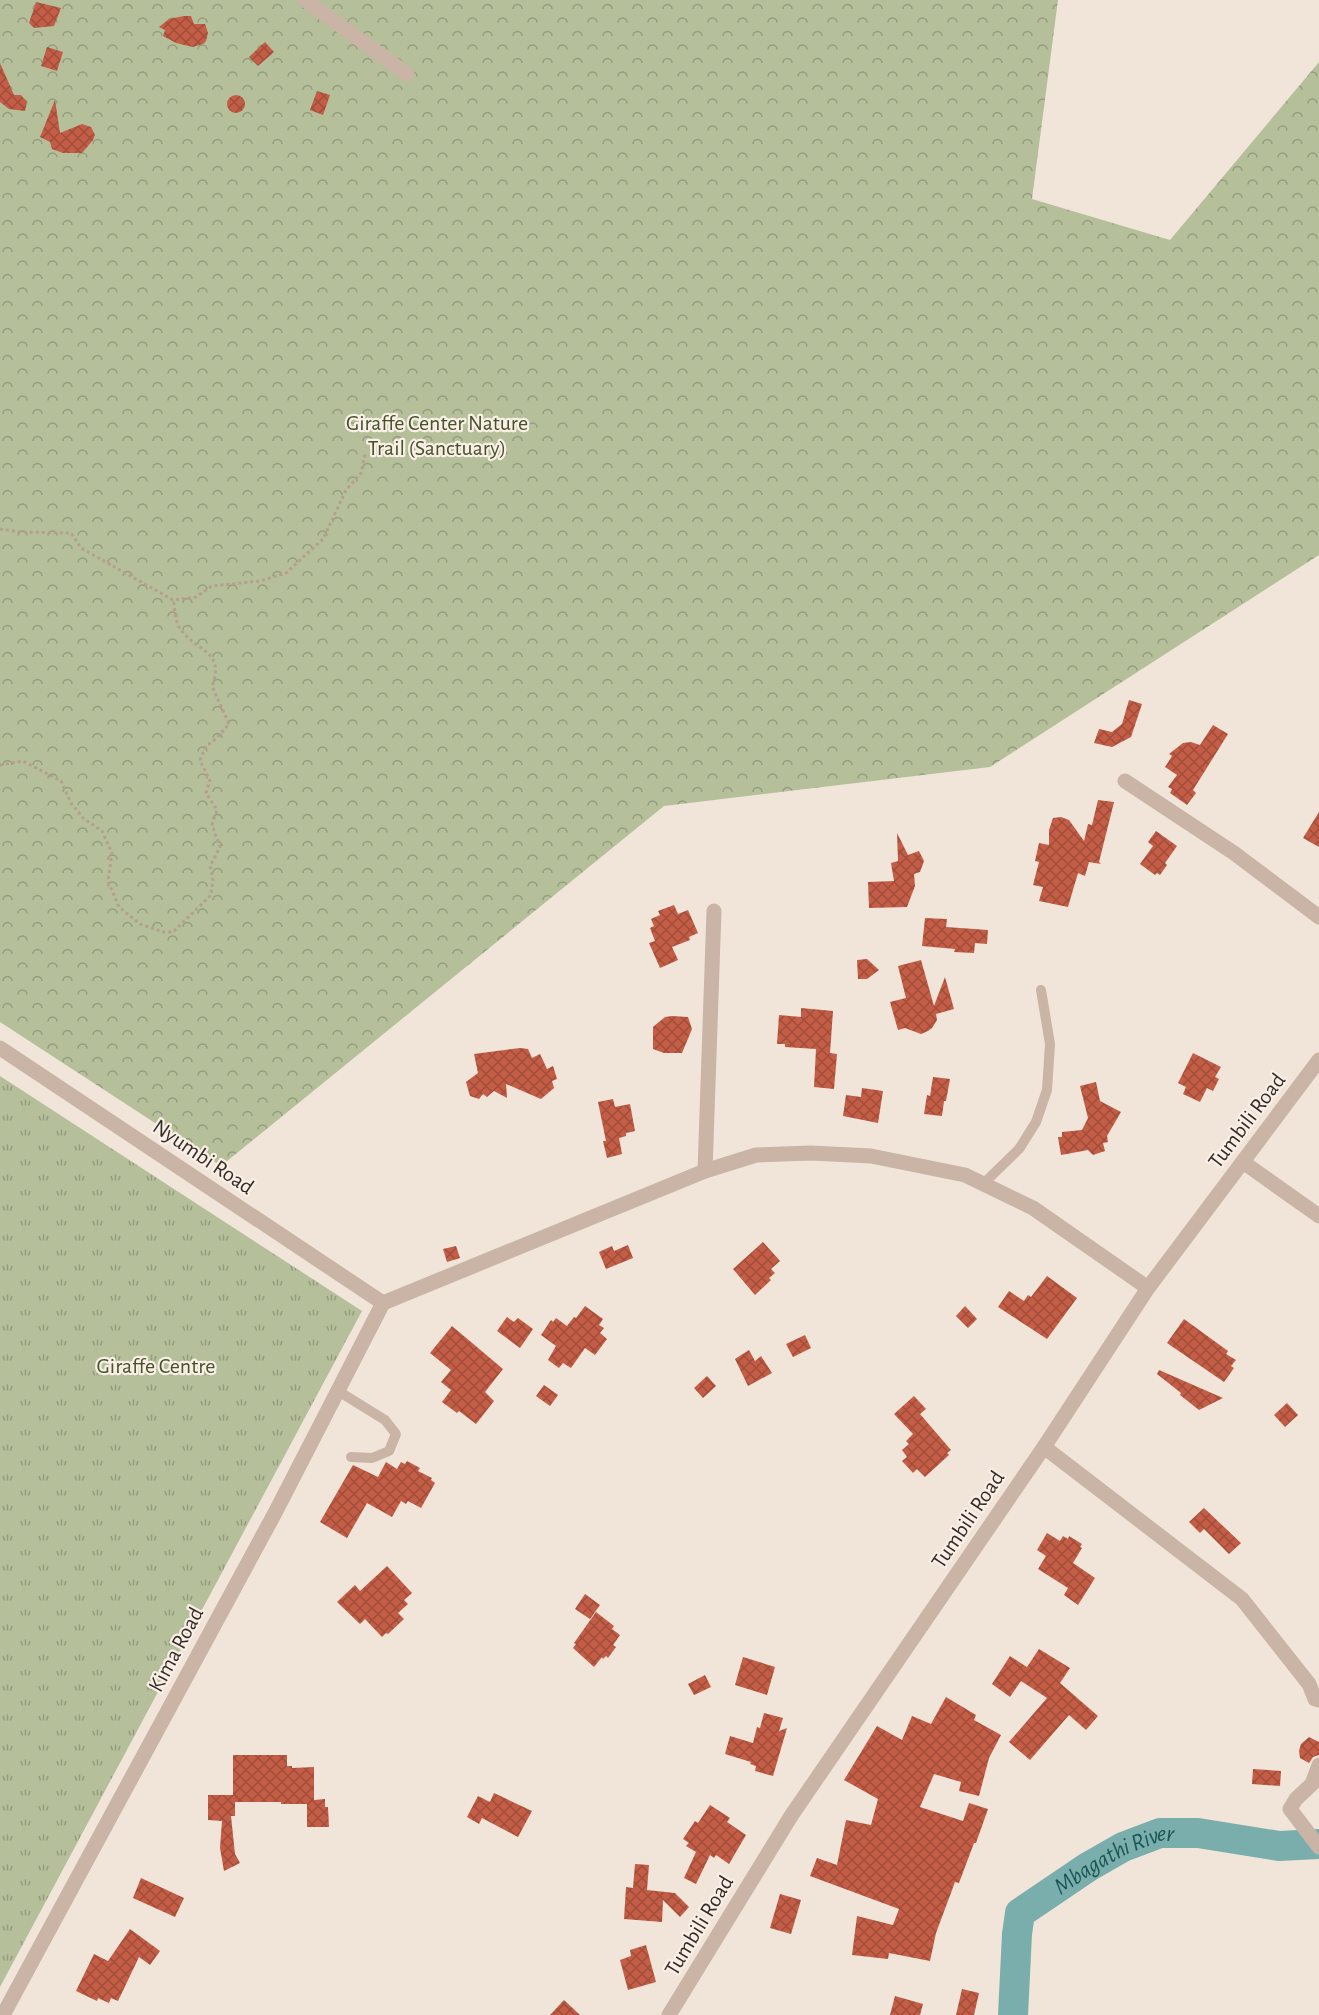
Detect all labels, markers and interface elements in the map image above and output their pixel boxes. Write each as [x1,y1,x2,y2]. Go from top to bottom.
park label: Giraffe Center Nature Trail (Sanctuary) [346,412,528,459]
street label: Tumbili Road [1204,1069,1289,1172]
street label: Nyumbi Road [149,1115,258,1198]
park label: Giraffe Centre [97,1355,215,1377]
street label: Tumbili Road [927,1467,1008,1572]
street label: Kima Road [144,1603,207,1695]
water label: Mbagathi River [1050,1822,1175,1899]
street label: Tumbili Road [660,1872,737,1979]

